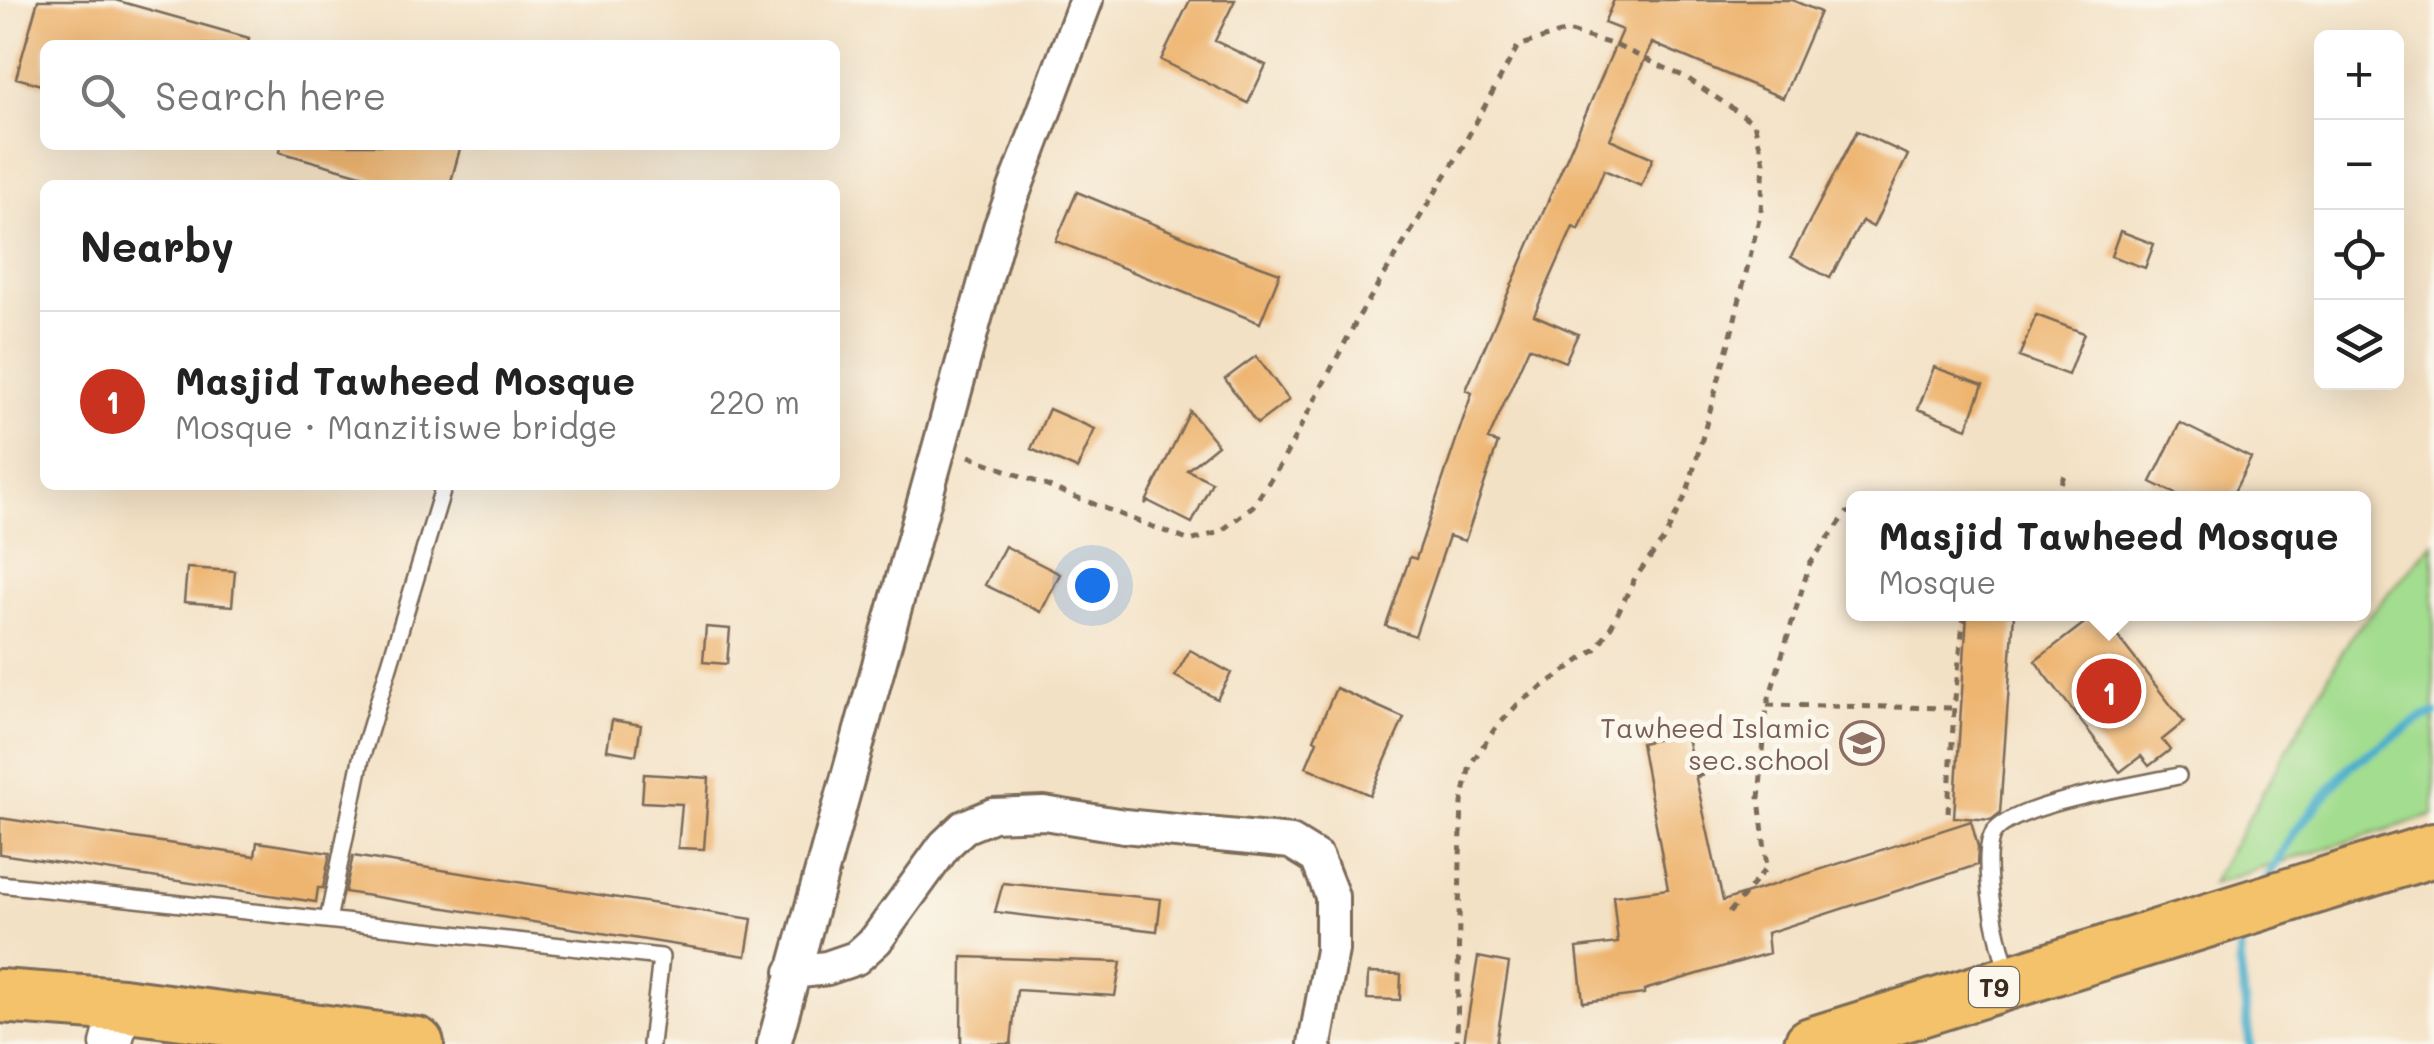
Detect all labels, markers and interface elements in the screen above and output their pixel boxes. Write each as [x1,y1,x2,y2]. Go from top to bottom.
map controls [2314,30,2404,390]
button: + [2314,30,2404,120]
search box [40,40,840,150]
icon: search [75,68,130,123]
text: Search here [155,70,386,120]
button: − [2314,120,2404,210]
button: locate [2314,210,2404,300]
text: Nearby [80,218,234,273]
button: layers [2314,300,2404,390]
text: Masjid Tawheed Mosque [175,355,635,405]
text: 1 [105,380,120,422]
text: 220 m [709,380,800,422]
text: Mosque · Manzitiswe bridge [175,405,617,447]
popup [1846,491,2371,621]
text: Masjid Tawheed Mosque [1878,510,2339,560]
your location [1067,560,1118,611]
text: Mosque [1878,560,1996,602]
pin: 1 [2076,654,2142,728]
place label: Tawheed Islamic sec.school [1600,709,1830,777]
school or university icon: Tawheed Islamic sec.school [1839,720,1885,766]
road number: T9 [1969,967,2019,1007]

